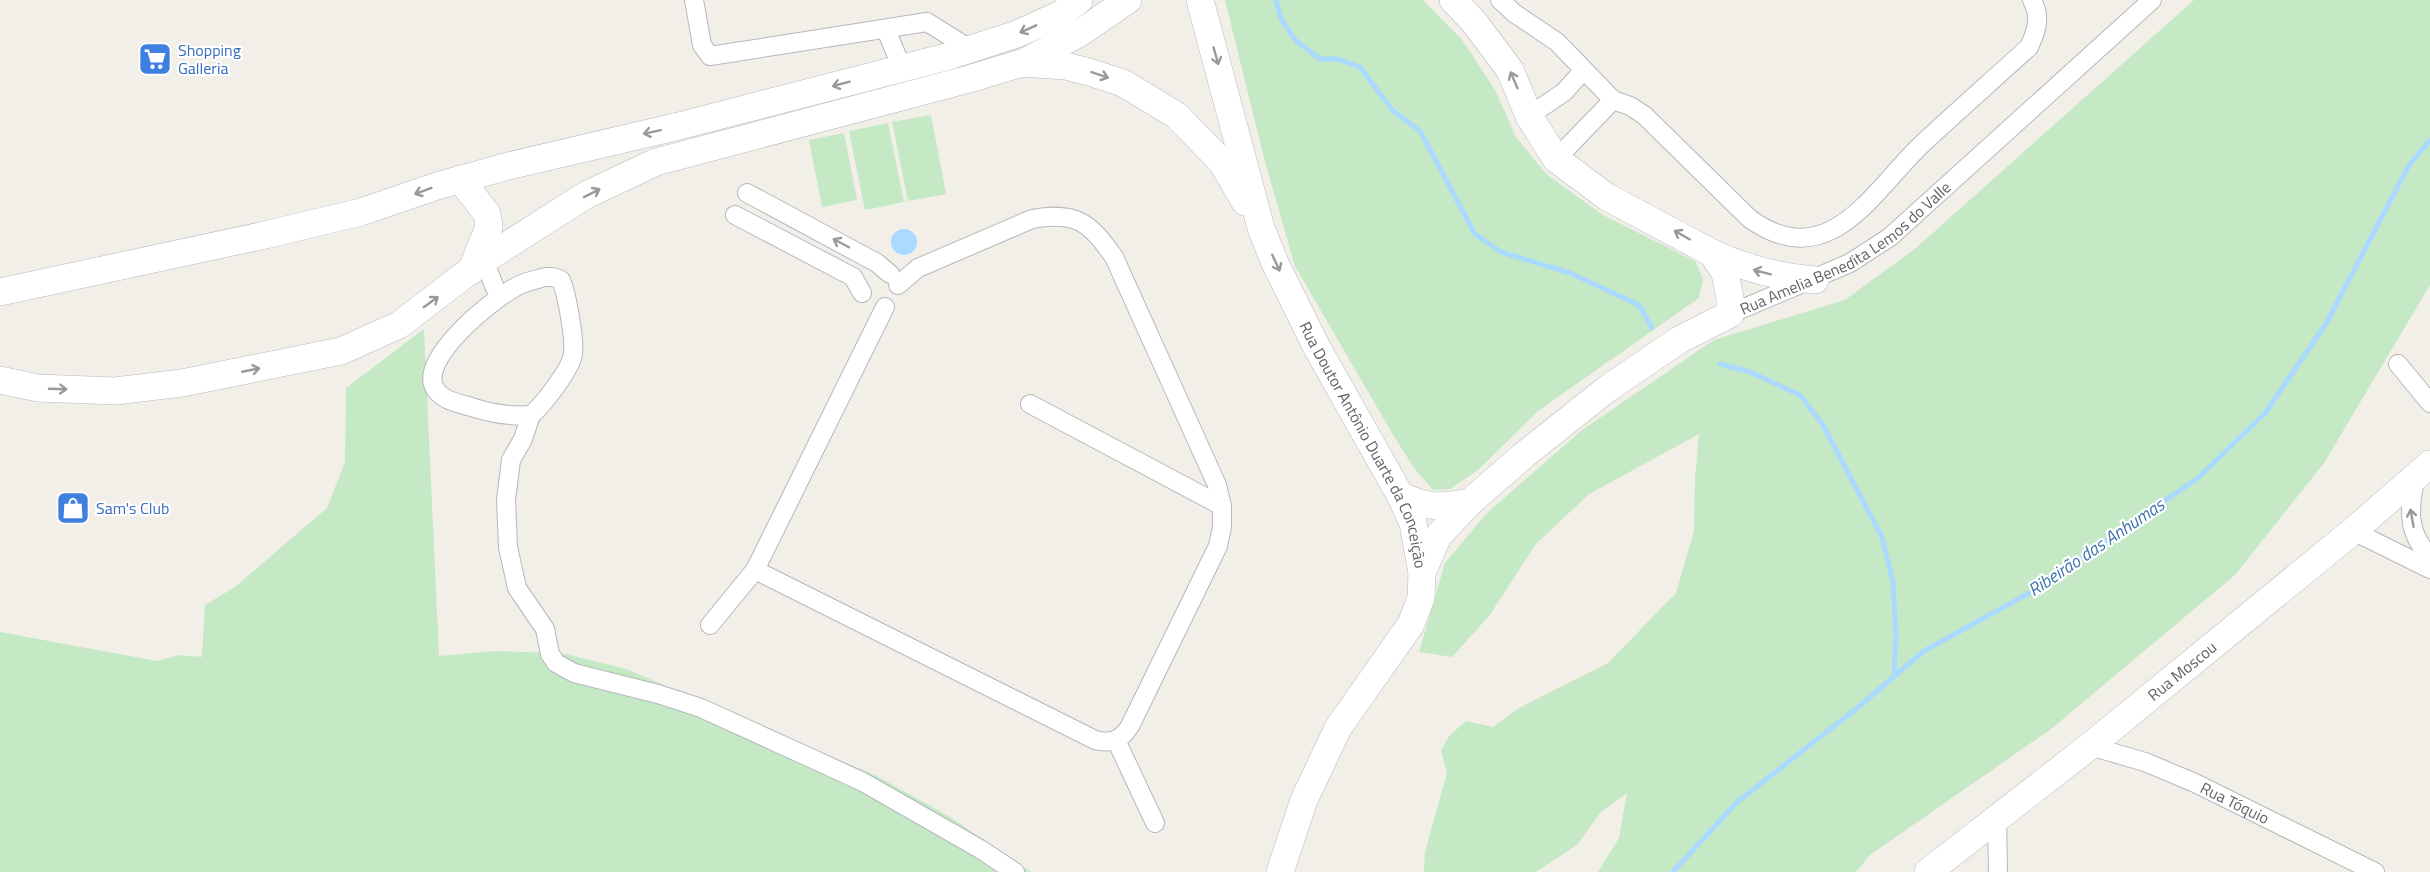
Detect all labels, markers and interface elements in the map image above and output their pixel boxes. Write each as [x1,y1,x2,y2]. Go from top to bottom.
one-way arrow [1019,24,1037,35]
place label: Shopping Galleria [178,38,241,80]
supermarket icon: Shopping Galleria [137,41,173,77]
one-way arrow [1211,46,1222,65]
one-way arrow [1090,71,1109,82]
one-way arrow [1508,72,1519,90]
one-way arrow [832,79,851,91]
one-way arrow [643,126,662,138]
street label: Rua Amelia Benedita Lemos do Valle [1736,176,1956,321]
one-way arrow [414,186,433,197]
one-way arrow [583,186,601,198]
one-way arrow [1674,229,1691,241]
one-way arrow [833,237,850,249]
one-way arrow [1270,254,1282,272]
one-way arrow [1753,266,1772,278]
one-way arrow [422,295,438,308]
street label: Rua Doutor Antônio Duarte da Conceição [1294,317,1433,570]
one-way arrow [241,365,260,376]
one-way arrow [47,383,67,395]
shop icon: Sam's Club [55,490,91,526]
water label: Ribeirão das Anhumas [2022,491,2171,603]
place label: Sam's Club [96,496,169,520]
one-way arrow [2406,509,2417,528]
street label: Rua Moscou [2142,635,2222,706]
street label: Rua Tóquio [2196,776,2273,830]

